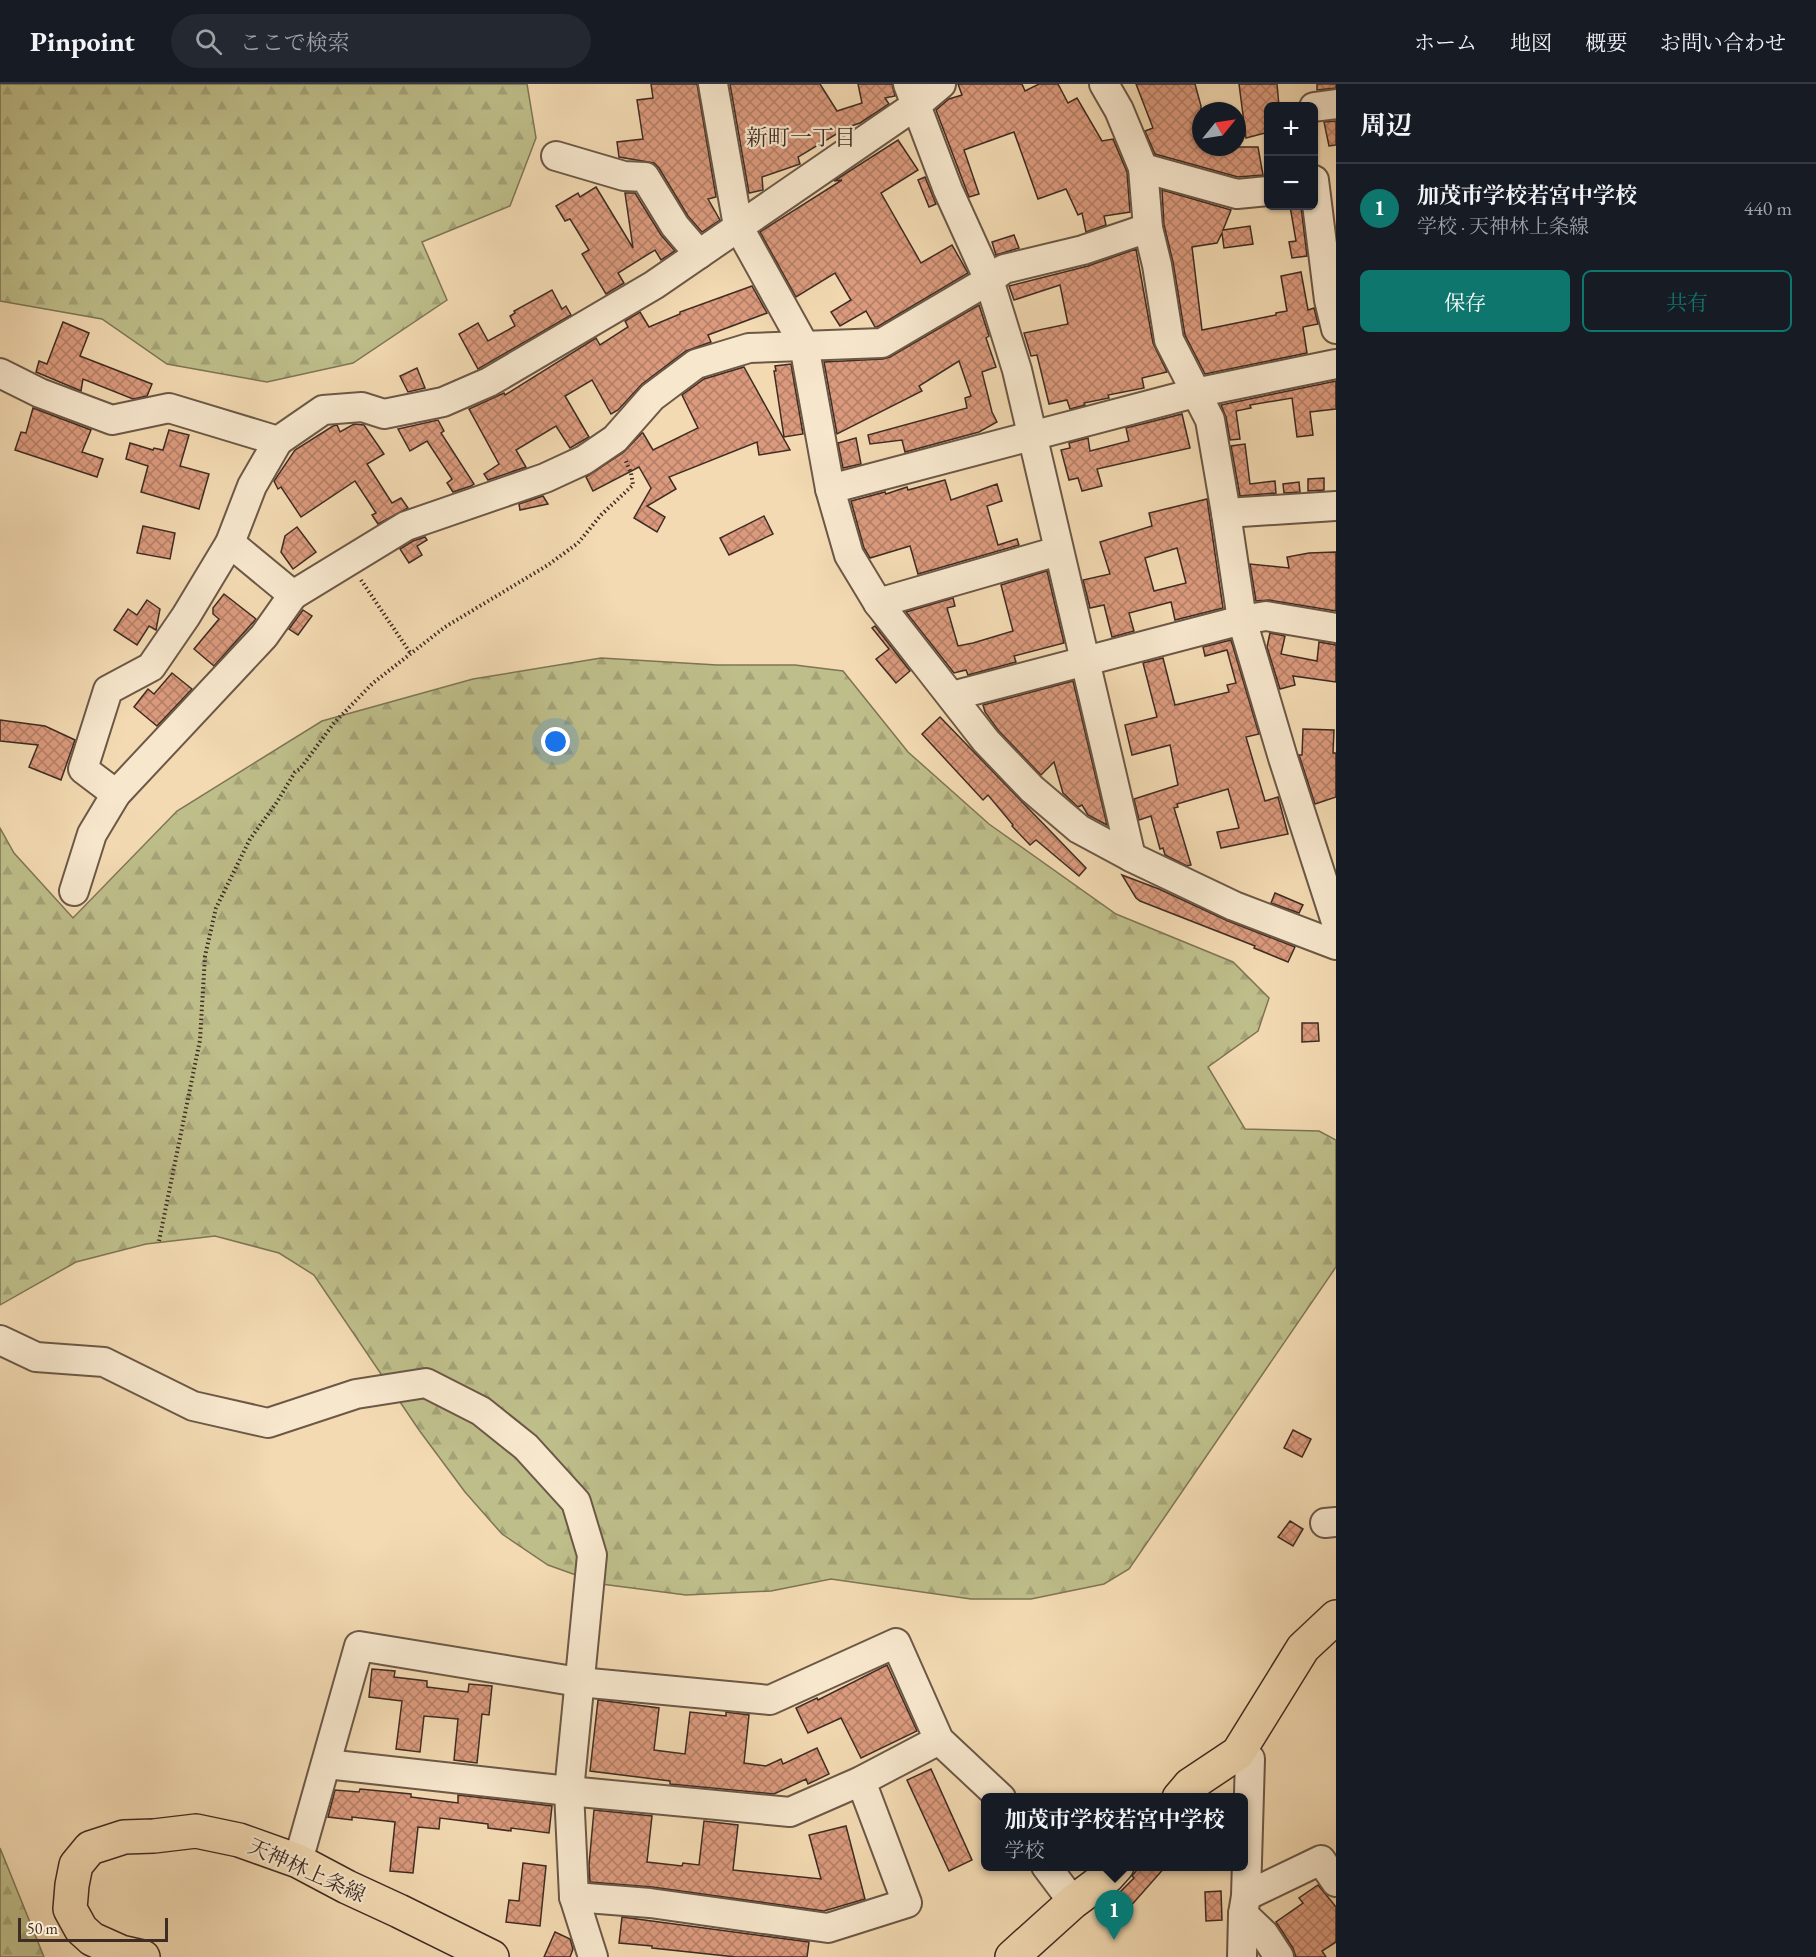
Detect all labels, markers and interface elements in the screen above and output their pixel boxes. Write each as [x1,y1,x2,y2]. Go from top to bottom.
search box [171,14,591,68]
text: Pinpoint [30,23,135,59]
icon: search [192,25,225,58]
text: ここで検索 [240,28,350,57]
text: ホーム [1414,29,1477,56]
text: 地図 [1510,29,1552,56]
text: 概要 [1585,29,1627,56]
text: お問い合わせ [1660,29,1786,56]
north arrow [1192,102,1246,156]
map controls [1264,102,1318,210]
button: + [1264,102,1318,156]
text: 周辺 [1360,108,1412,142]
district label: 新町一丁目 [746,123,856,152]
button: − [1264,156,1318,210]
text: 加茂市学校若宮中学校 [1417,181,1637,210]
text: 1 [1374,195,1385,221]
text: 440 m [1744,195,1792,221]
text: 学校 · 天神林上条線 [1417,213,1589,239]
button: 保存 [1360,270,1570,332]
button: 共有 [1582,270,1792,332]
your location [541,727,570,756]
popup [981,1793,1248,1871]
text: 加茂市学校若宮中学校 [1004,1805,1225,1834]
street label: 天神林上条線 [244,1832,370,1908]
text: 学校 [1004,1837,1044,1863]
pin: 1 [1094,1890,1134,1940]
scale bar [18,1915,168,1942]
text: 50 m [27,1918,58,1939]

